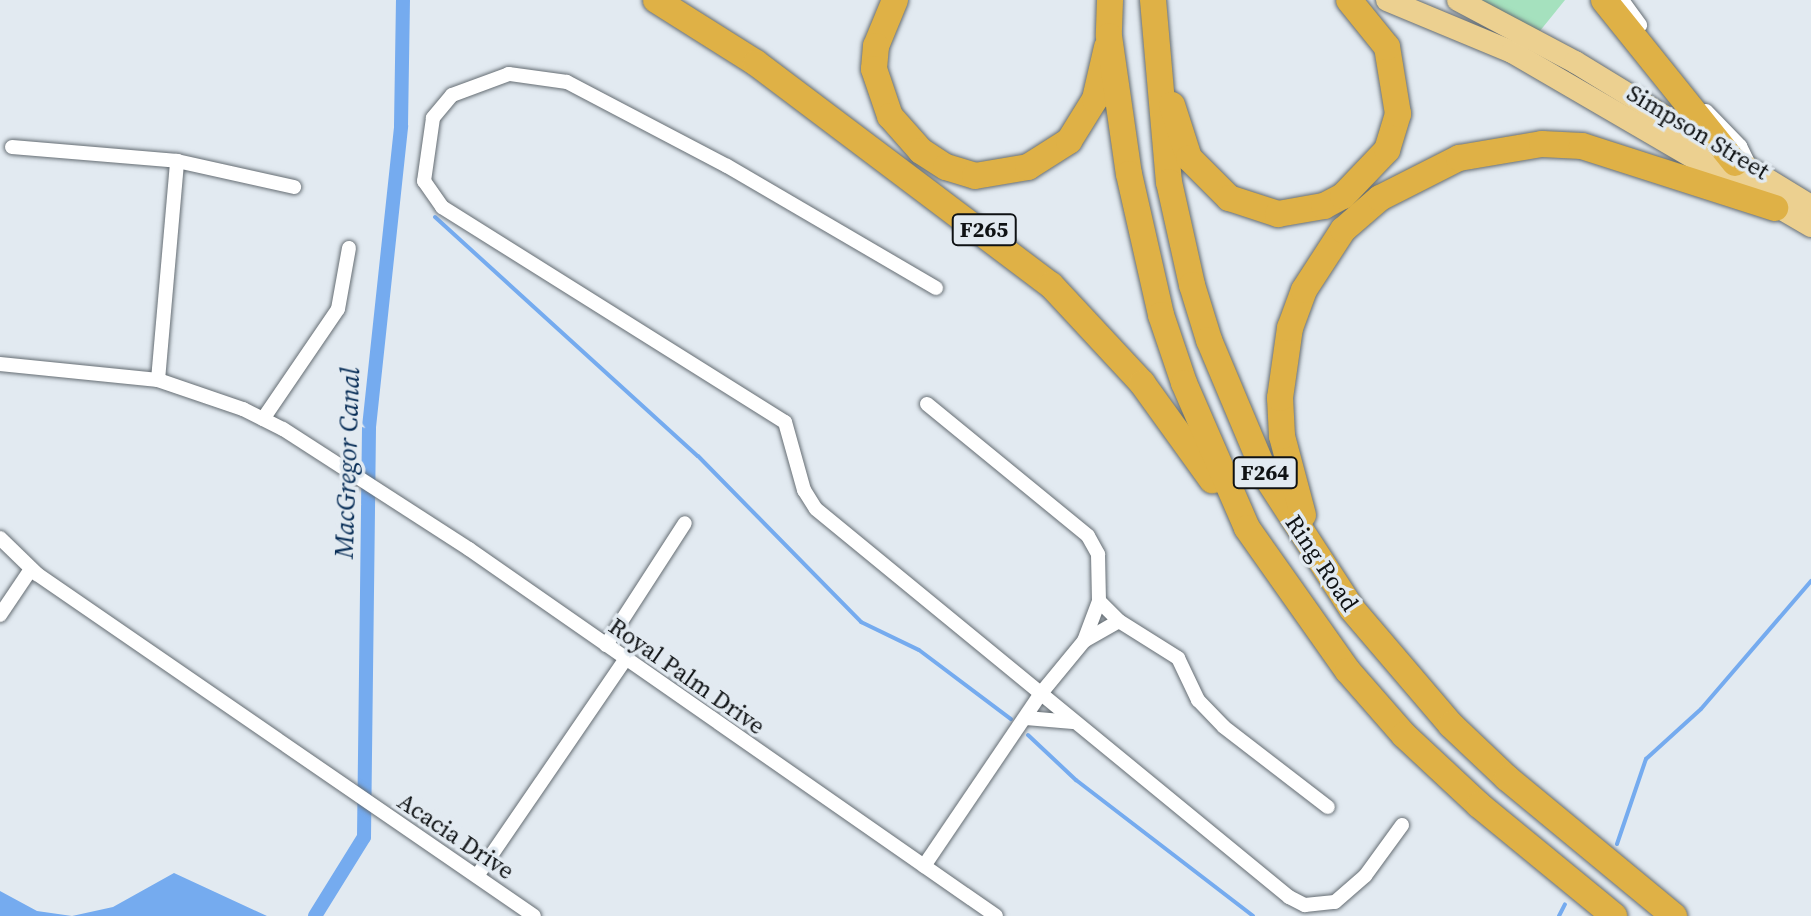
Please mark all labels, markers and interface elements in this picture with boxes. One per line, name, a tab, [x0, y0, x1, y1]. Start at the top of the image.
street label: Simpson Street	[1622, 78, 1774, 186]
road number: F265	[950, 212, 1018, 248]
water label: MacGregor Canal	[329, 367, 367, 559]
road number: F264	[1231, 455, 1299, 491]
street label: Ring Road	[1279, 509, 1365, 617]
street label: Royal Palm Drive	[603, 612, 771, 740]
street label: Acacia Drive	[392, 787, 520, 885]

